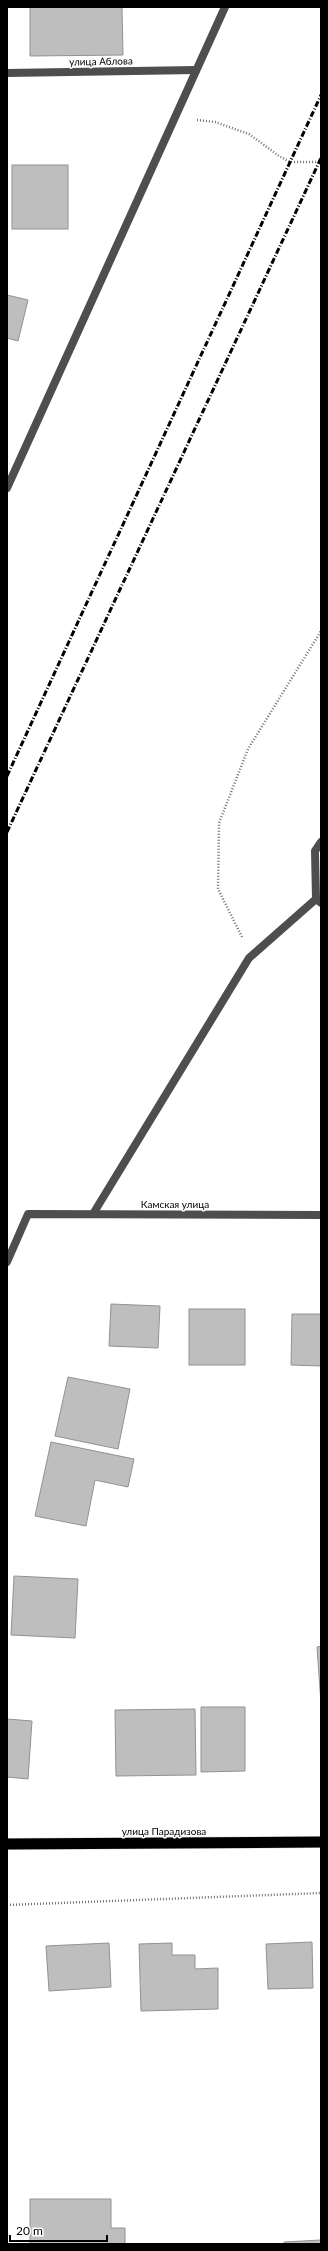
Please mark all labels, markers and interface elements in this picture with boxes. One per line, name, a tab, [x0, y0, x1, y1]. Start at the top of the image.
street label: улица Аблова	[69, 54, 133, 68]
street label: Камская улица	[141, 1198, 209, 1210]
street label: улица Парадизова	[122, 1825, 206, 1837]
scale bar	[10, 2217, 107, 2243]
text: 20 m	[16, 2223, 43, 2238]

